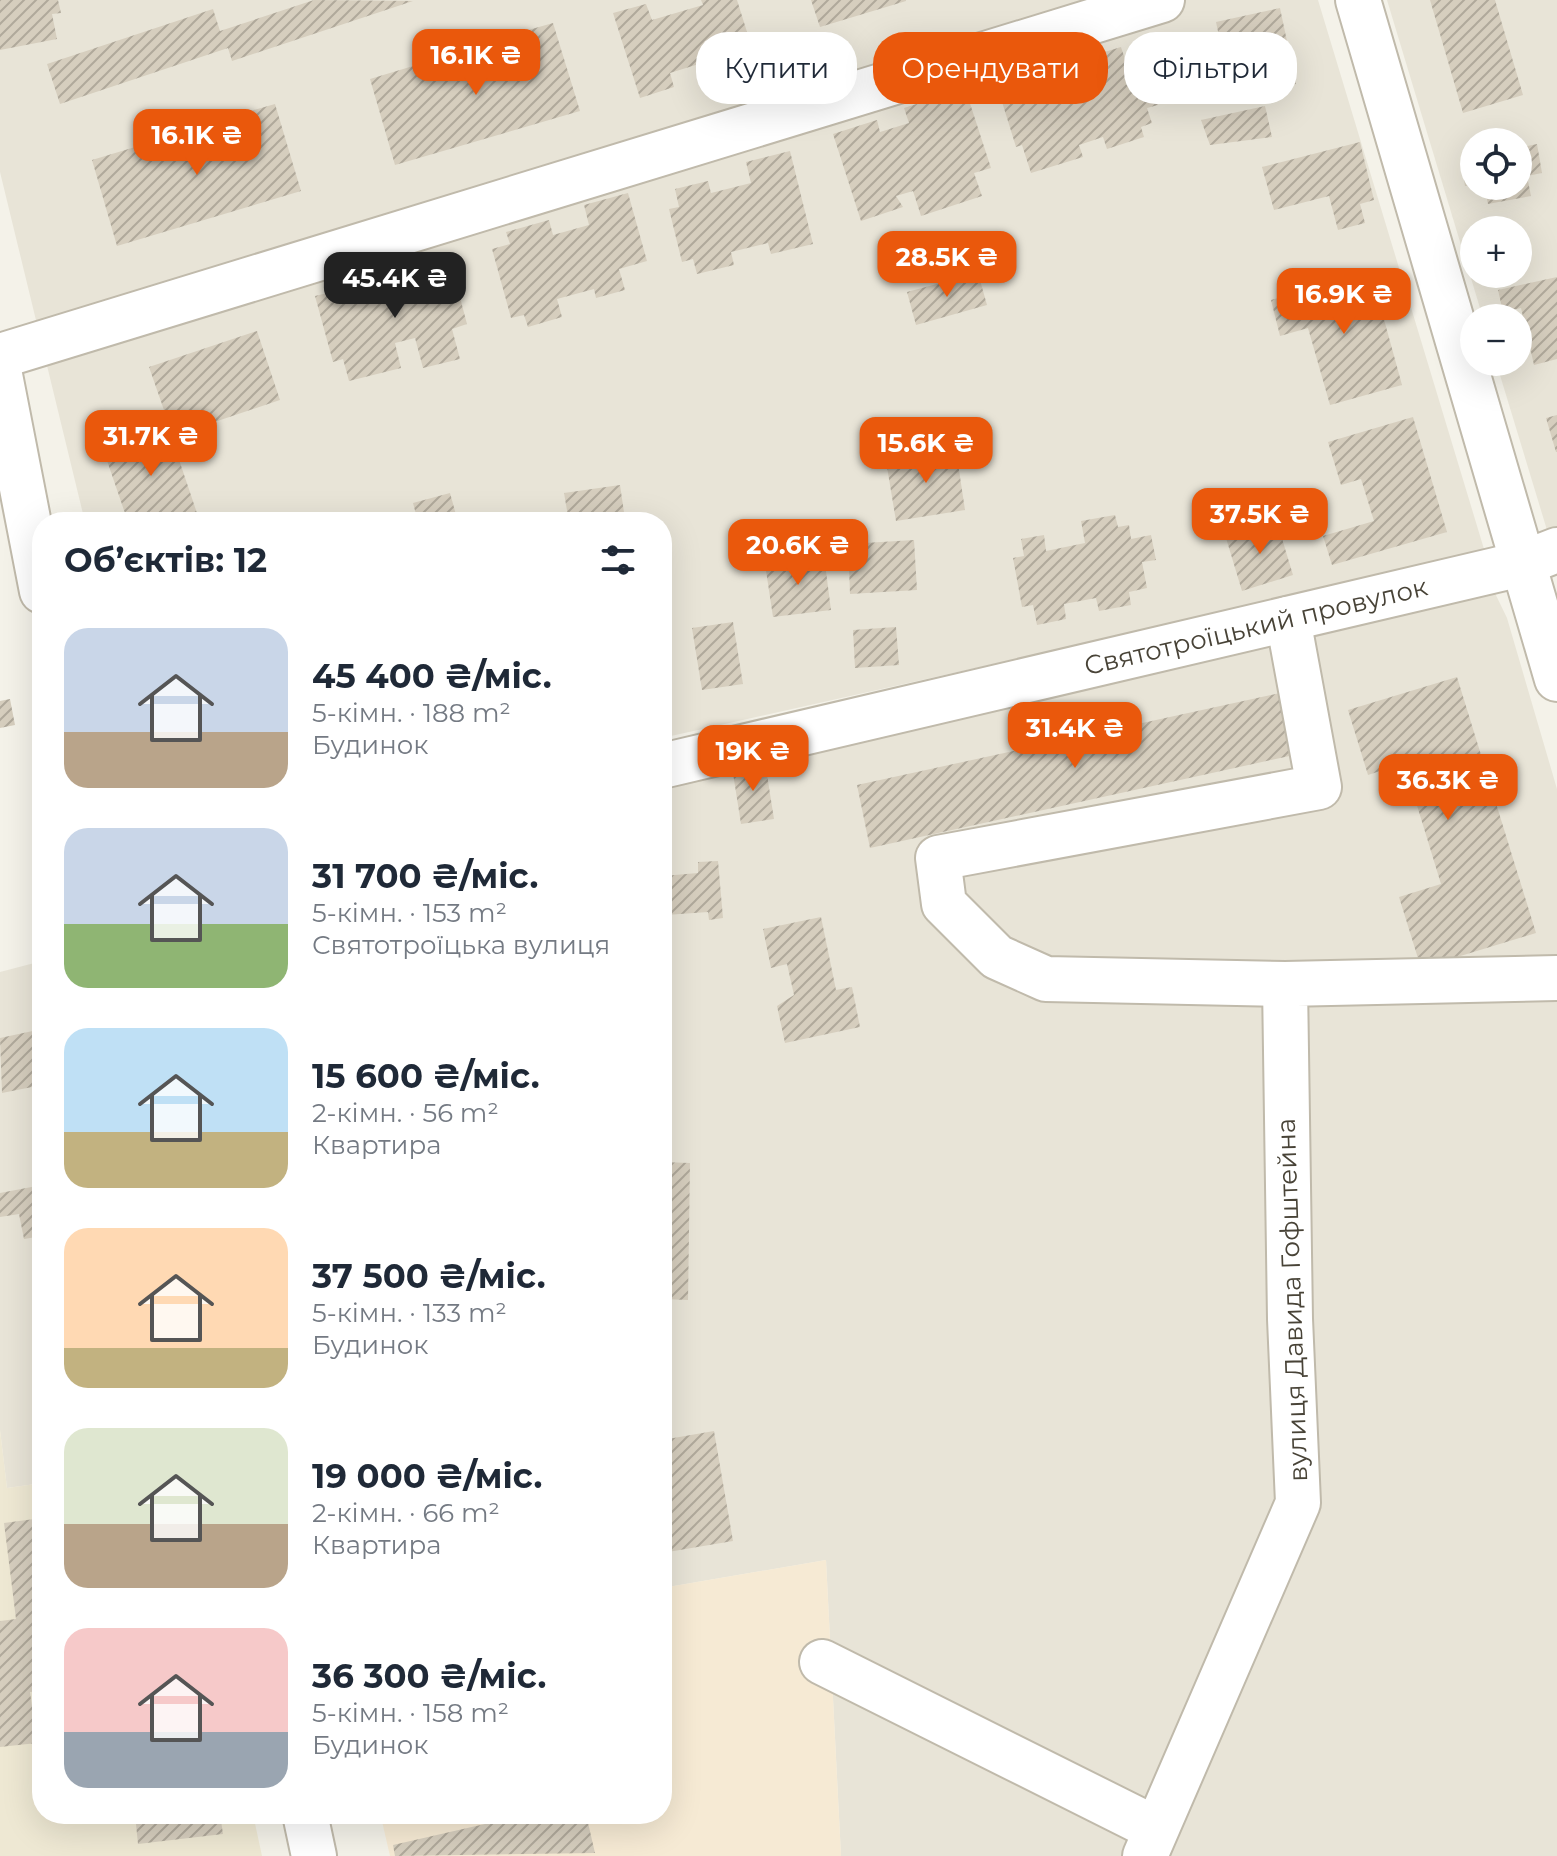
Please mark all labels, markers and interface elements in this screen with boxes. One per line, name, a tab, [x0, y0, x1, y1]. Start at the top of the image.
pin: 16.1K ₴	[402, 29, 550, 97]
chip: Купити	[696, 32, 857, 104]
chip: Орендувати	[873, 32, 1108, 104]
chip: Фільтри	[1124, 32, 1297, 104]
text: 16.1K ₴	[430, 39, 522, 71]
pin: 16.1K ₴	[123, 109, 271, 177]
text: 16.1K ₴	[151, 119, 243, 151]
map controls	[1460, 128, 1532, 376]
button: locate	[1460, 128, 1532, 200]
button: +	[1460, 216, 1532, 288]
pin: 28.5K ₴	[873, 231, 1021, 299]
text: 28.5K ₴	[895, 241, 999, 273]
pin: 45.4K ₴	[321, 252, 469, 320]
text: 45.4K ₴	[342, 262, 448, 294]
pin: 16.9K ₴	[1270, 268, 1418, 336]
text: 16.9K ₴	[1295, 278, 1393, 310]
button: −	[1460, 304, 1532, 376]
pin: 31.7K ₴	[77, 410, 225, 478]
pin: 15.6K ₴	[852, 417, 1000, 485]
text: 31.7K ₴	[103, 420, 199, 452]
text: 15.6K ₴	[878, 427, 974, 459]
pin: 37.5K ₴	[1186, 488, 1334, 556]
text: 37.5K ₴	[1210, 498, 1310, 530]
pin: 20.6K ₴	[724, 519, 872, 587]
text: 20.6K ₴	[746, 529, 850, 561]
icon: filters	[596, 538, 640, 582]
text: Об’єктів: 12	[64, 539, 267, 581]
street label: Святотроїцький провулок	[1081, 571, 1431, 682]
text: 45 400 ₴/міс.	[312, 655, 552, 697]
icon: home	[128, 660, 224, 756]
text: 5-кімн. · 188 m²	[312, 697, 511, 729]
pin: 31.4K ₴	[1001, 702, 1149, 770]
text: 31.4K ₴	[1026, 712, 1124, 744]
pin: 19K ₴	[697, 725, 809, 793]
text: Будинок	[312, 729, 428, 761]
text: 19K ₴	[716, 735, 790, 767]
pin: 36.3K ₴	[1374, 754, 1522, 822]
text: 36.3K ₴	[1397, 764, 1499, 796]
text: 31 700 ₴/міс.	[312, 855, 538, 897]
icon: home	[128, 860, 224, 956]
text: 5-кімн. · 153 m²	[312, 897, 507, 929]
text: Святотроїцька вулиця	[312, 929, 610, 961]
text: 15 600 ₴/міс.	[312, 1055, 540, 1097]
icon: home	[128, 1060, 224, 1156]
text: 2-кімн. · 56 m²	[312, 1097, 499, 1129]
street label: вулиця Давида Гофштейна	[1270, 1118, 1314, 1482]
text: Квартира	[312, 1129, 441, 1161]
text: 37 500 ₴/міс.	[312, 1255, 546, 1297]
icon: home	[128, 1260, 224, 1356]
text: 5-кімн. · 133 m²	[312, 1297, 507, 1329]
text: Будинок	[312, 1329, 428, 1361]
text: 19 000 ₴/міс.	[312, 1455, 543, 1497]
icon: home	[128, 1460, 224, 1556]
text: 2-кімн. · 66 m²	[312, 1497, 500, 1529]
text: Квартира	[312, 1529, 441, 1561]
text: 36 300 ₴/міс.	[312, 1655, 546, 1697]
icon: home	[128, 1660, 224, 1756]
text: 5-кімн. · 158 m²	[312, 1697, 509, 1729]
text: Будинок	[312, 1729, 428, 1761]

